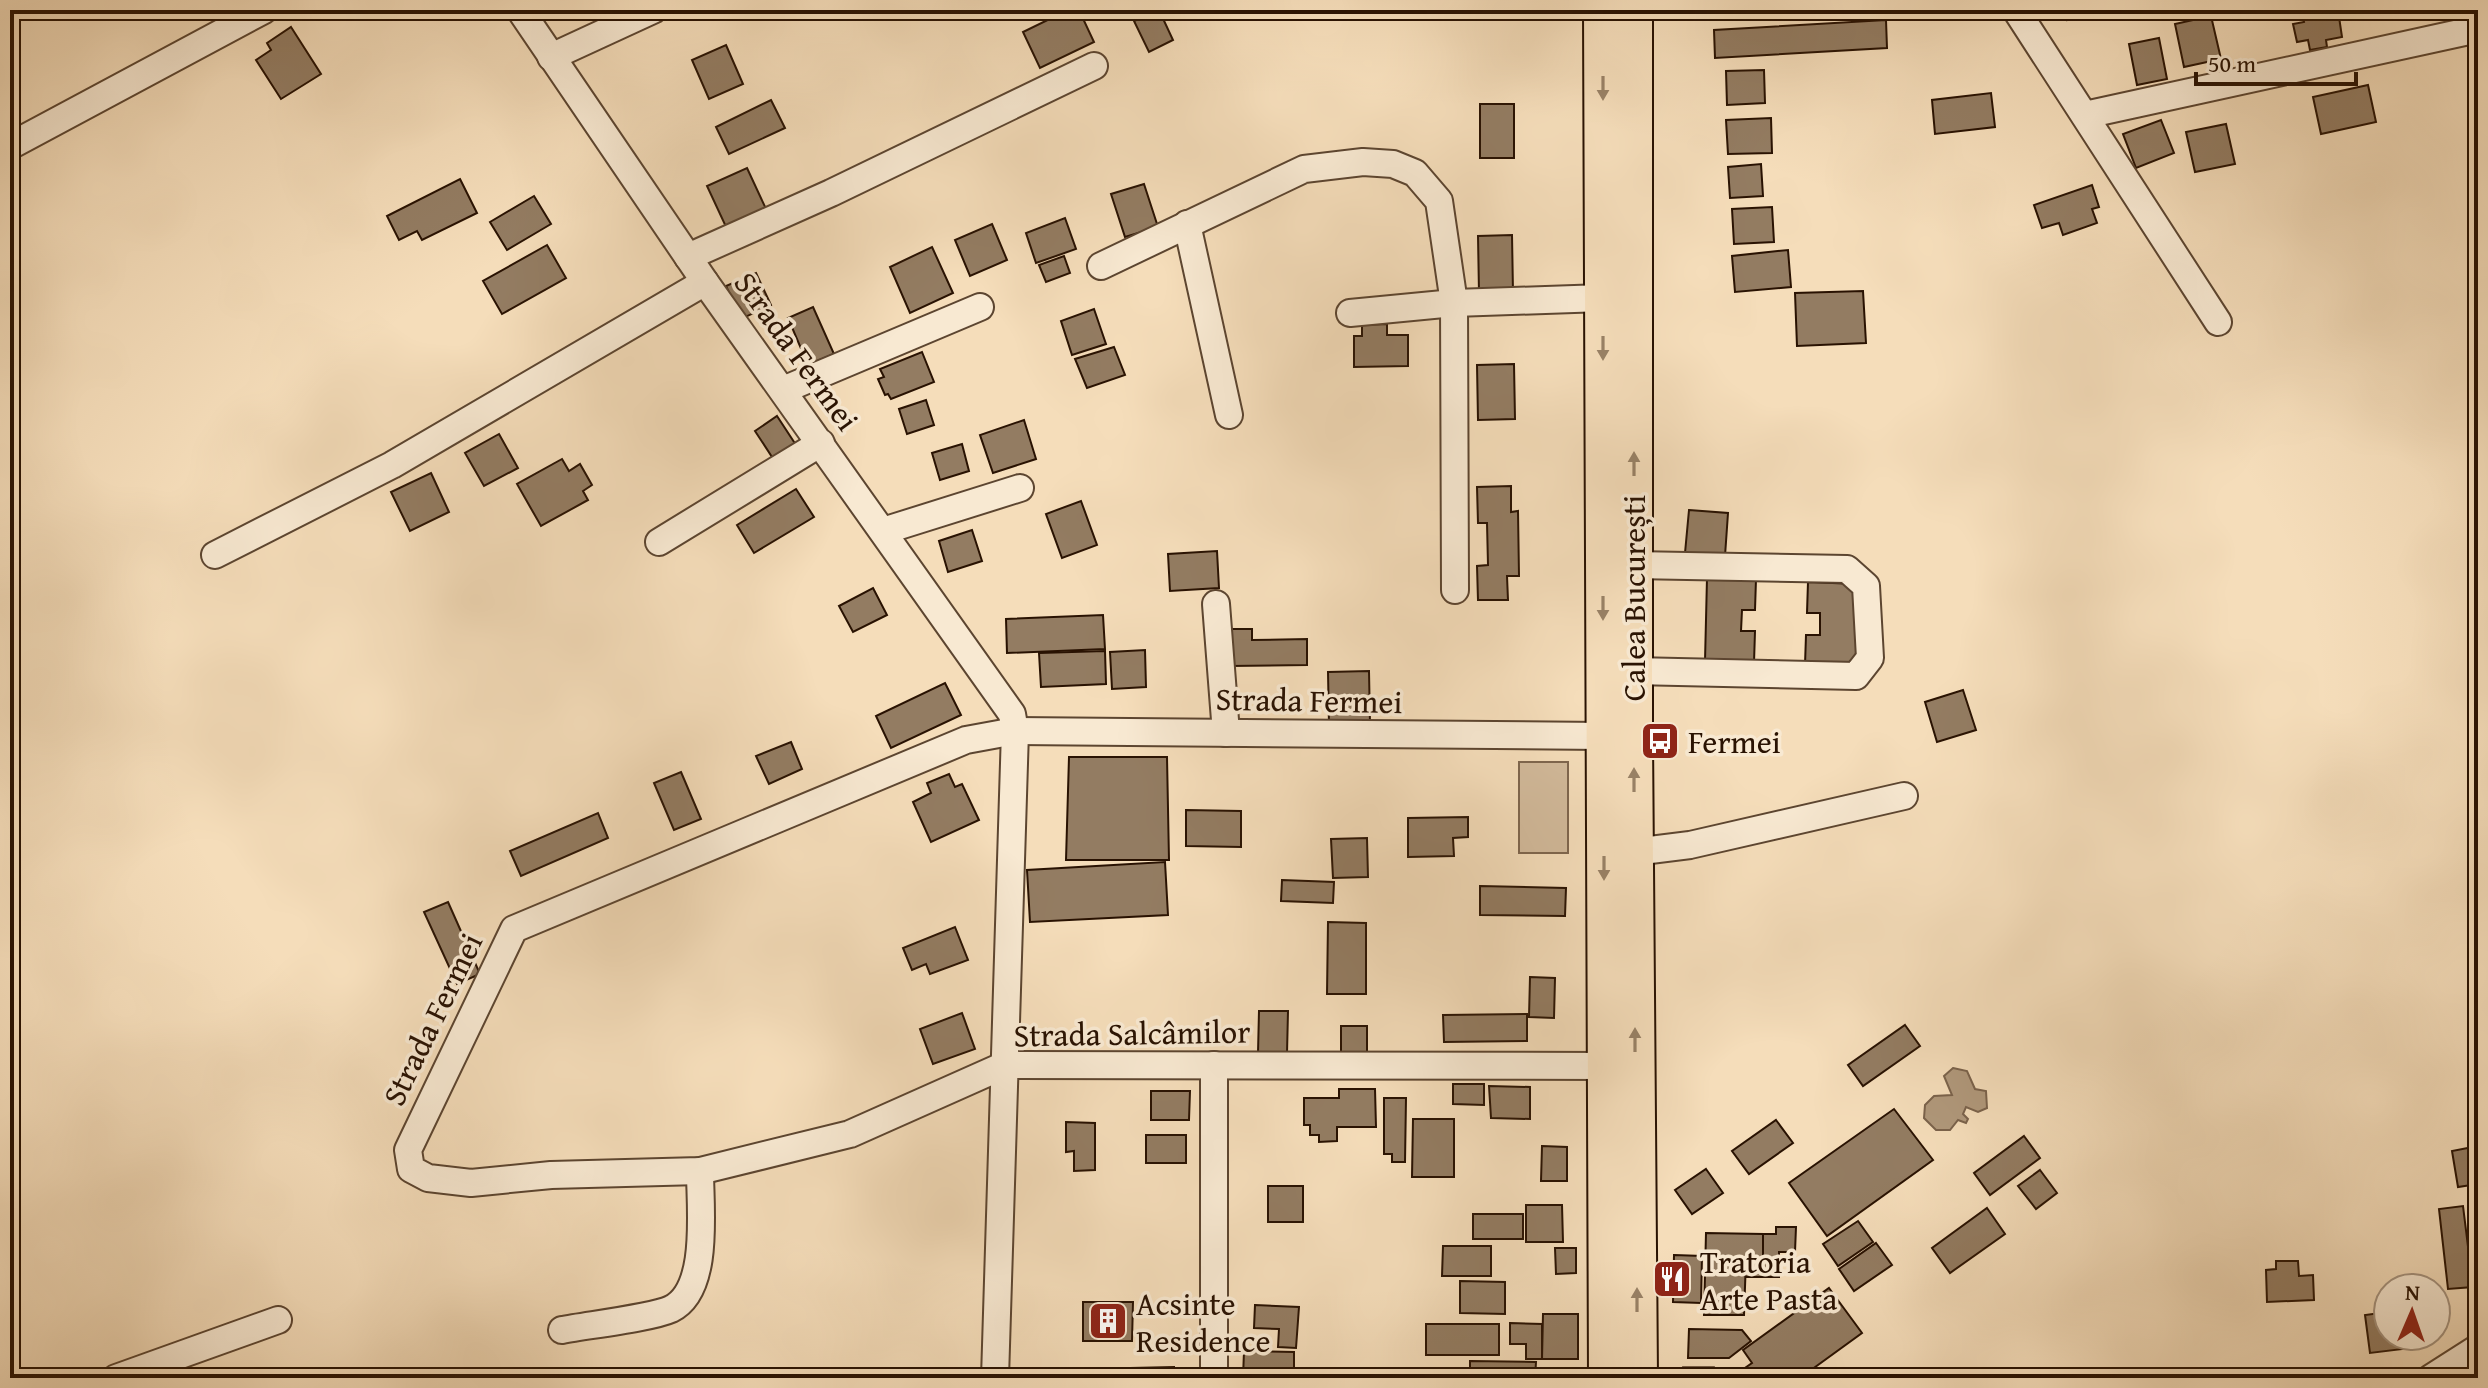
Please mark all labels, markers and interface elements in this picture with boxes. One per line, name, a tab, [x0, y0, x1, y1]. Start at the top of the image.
scale bar	[2196, 36, 2356, 86]
text: 50 m	[2208, 46, 2256, 81]
one-way arrow	[1597, 76, 1609, 101]
street label: Strada Fermei	[723, 262, 871, 440]
one-way arrow	[1597, 336, 1609, 361]
one-way arrow	[1628, 451, 1640, 476]
street label: Calea București	[1610, 495, 1657, 701]
one-way arrow	[1597, 596, 1609, 621]
street label: Strada Fermei	[1215, 675, 1403, 725]
place label: Fermei	[1688, 718, 1781, 765]
bus stop icon: Fermei	[1639, 720, 1681, 762]
one-way arrow	[1627, 767, 1640, 792]
one-way arrow	[1598, 856, 1610, 881]
street label: Strada Fermei	[370, 925, 494, 1113]
street label: Strada Salcâmilor	[1013, 1007, 1251, 1059]
one-way arrow	[1629, 1027, 1641, 1052]
place label: Tratoria Arte Pasta	[1700, 1238, 1837, 1322]
restaurant icon: Tratoria Arte Pasta	[1651, 1258, 1693, 1300]
north arrow	[2372, 1272, 2452, 1352]
text: N	[2405, 1276, 2421, 1308]
place label: Acsinte Residence	[1136, 1280, 1270, 1364]
one-way arrow	[1631, 1287, 1643, 1312]
building icon: Acsinte Residence	[1087, 1300, 1129, 1342]

